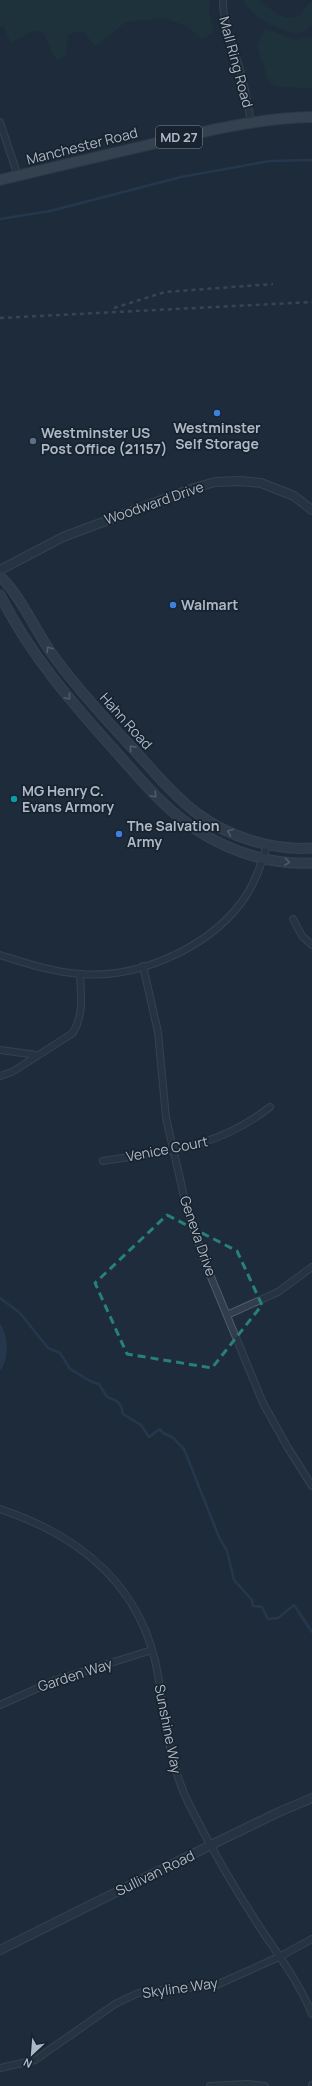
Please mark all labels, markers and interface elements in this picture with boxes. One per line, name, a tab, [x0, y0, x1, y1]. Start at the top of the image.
street label: Mall Ring Road	[215, 14, 258, 110]
street label: Manchester Road	[24, 123, 139, 169]
road number: MD 27	[156, 126, 202, 148]
marker: Westminster Self Storage	[212, 408, 222, 418]
place label: Westminster Self Storage	[173, 418, 261, 453]
place label: Westminster US Post Office (21157)	[41, 423, 167, 458]
marker: Westminster US Post Office (21157)	[28, 436, 38, 446]
street label: Woodward Drive	[102, 477, 206, 528]
place label: Walmart	[181, 595, 238, 614]
marker: Walmart	[168, 600, 178, 610]
one-way arrow	[46, 646, 54, 653]
street label: Hahn Road	[96, 688, 157, 753]
one-way arrow	[64, 693, 71, 700]
one-way arrow	[130, 745, 137, 753]
place label: MG Henry C. Evans Armory	[22, 781, 114, 816]
one-way arrow	[150, 790, 157, 797]
marker: MG Henry C. Evans Armory	[9, 794, 19, 804]
place label: The Salvation Army	[127, 816, 219, 851]
one-way arrow	[227, 828, 234, 836]
marker: The Salvation Army	[114, 829, 124, 839]
one-way arrow	[284, 857, 290, 866]
street label: Venice Court	[124, 1131, 210, 1166]
street label: Geneva Drive	[176, 1193, 221, 1279]
street label: Garden Way	[35, 1653, 115, 1695]
street label: Sunshine Way	[151, 1683, 187, 1776]
street label: Sullivan Road	[112, 1845, 197, 1900]
street label: Skyline Way	[141, 1973, 219, 2002]
north arrow	[12, 2034, 52, 2074]
text: N	[20, 2055, 34, 2072]

